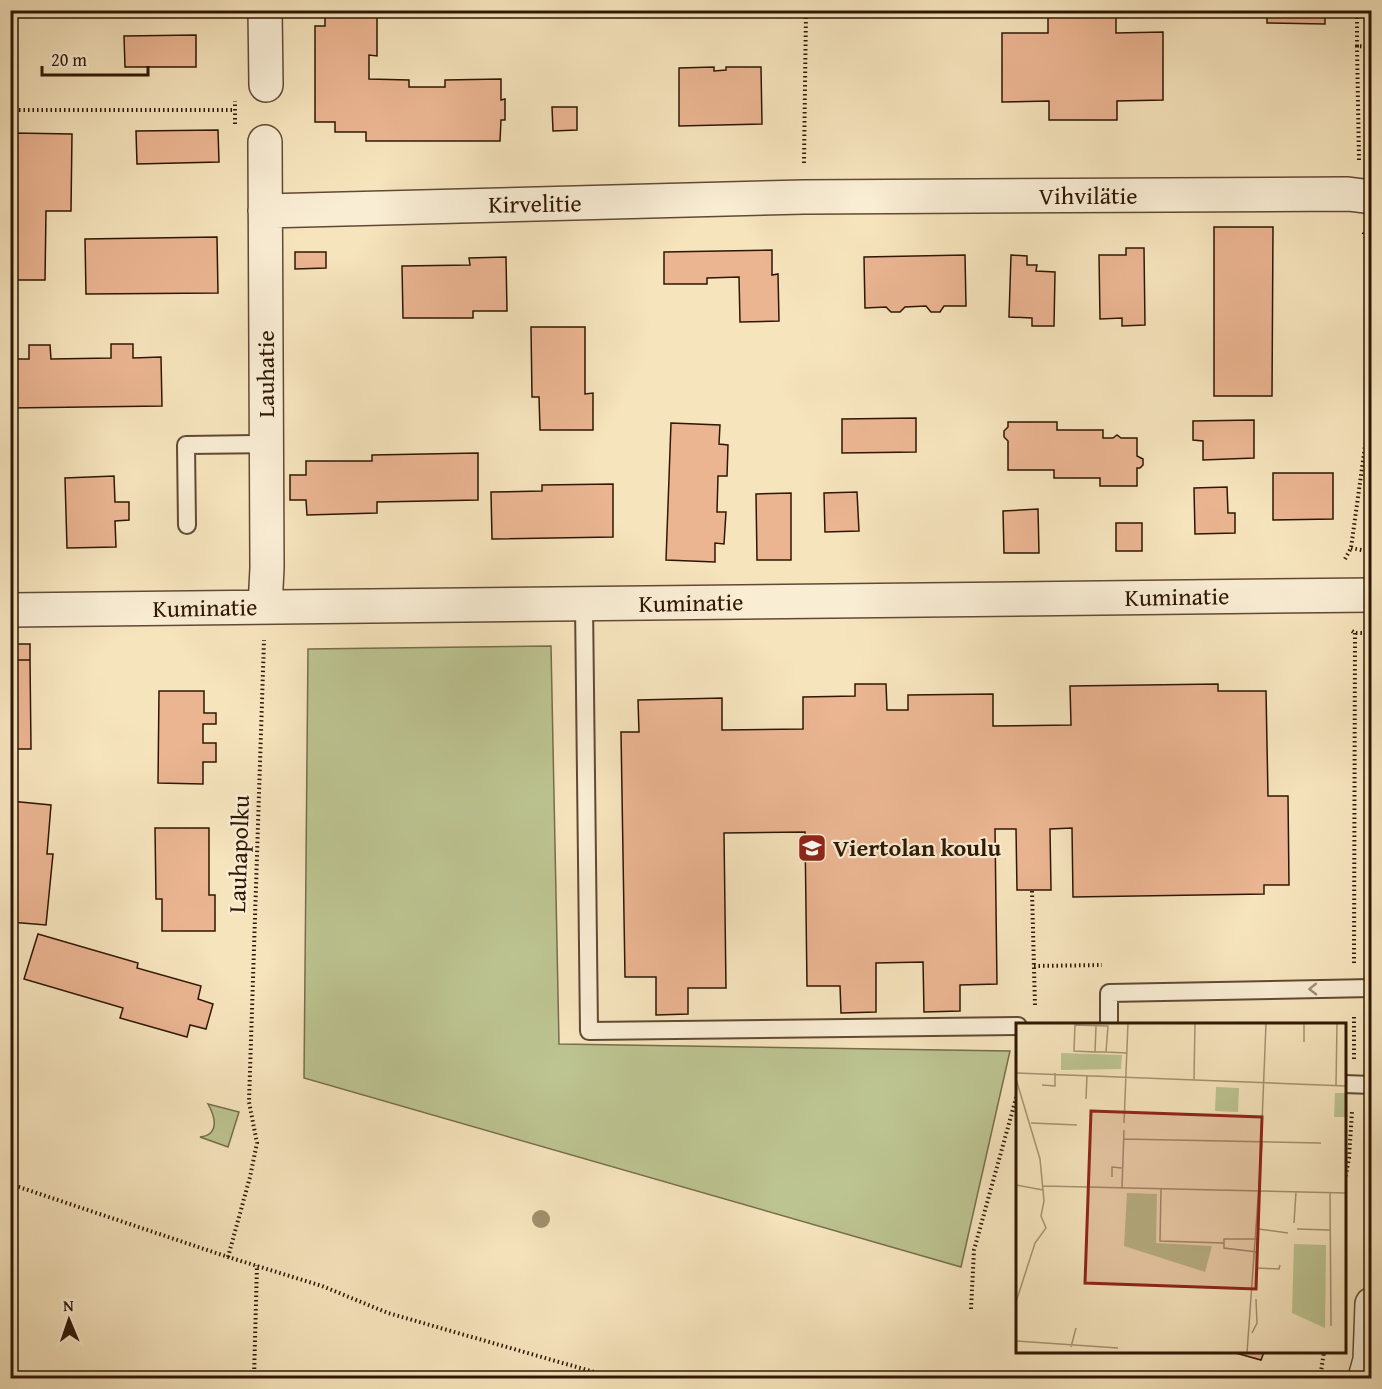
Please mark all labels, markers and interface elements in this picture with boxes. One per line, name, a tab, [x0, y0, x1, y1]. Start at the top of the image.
scale bar	[42, 39, 148, 77]
text: 20 m	[51, 46, 87, 73]
street label: Vihvilätie	[1038, 178, 1138, 213]
street label: Kirvelitie	[488, 185, 582, 222]
street label: Lauhatie	[248, 330, 283, 418]
street label: Kuminatie	[1124, 578, 1230, 615]
street label: Kuminatie	[638, 584, 744, 621]
street label: Kuminatie	[152, 589, 258, 626]
street label: Lauhapolku	[219, 794, 258, 914]
place label: Viertolan koulu	[833, 830, 1002, 865]
school or university icon: Viertolan koulu	[796, 832, 828, 864]
one-way arrow	[1309, 982, 1318, 995]
inset map	[1016, 1023, 1346, 1353]
north arrow	[39, 1290, 99, 1350]
text: N	[63, 1293, 75, 1317]

